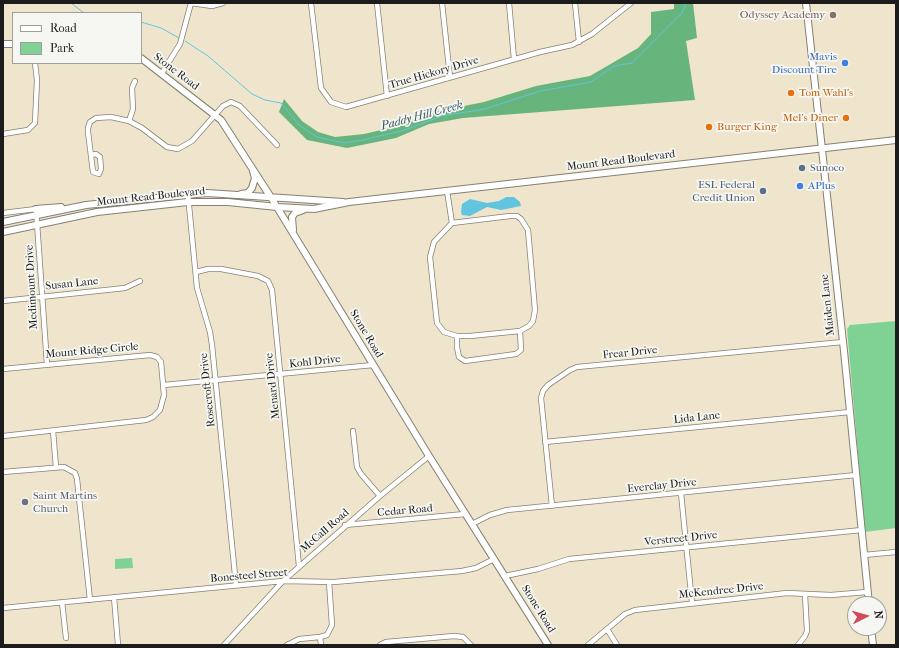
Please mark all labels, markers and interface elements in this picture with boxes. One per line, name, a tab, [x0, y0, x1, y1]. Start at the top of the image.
place label: Odyssey Academy	[740, 8, 825, 22]
marker: Odyssey Academy	[828, 10, 838, 20]
legend	[12, 12, 142, 64]
text: Road	[50, 21, 77, 35]
text: Park	[50, 41, 74, 55]
place label: Mavis Discount Tire	[772, 50, 837, 76]
street label: Stone Road	[151, 51, 201, 93]
street label: True Hickory Drive	[388, 54, 480, 92]
marker: Mavis Discount Tire	[840, 58, 850, 68]
place label: Tom Wahl's	[799, 86, 853, 100]
marker: Tom Wahl's	[786, 88, 796, 98]
water label: Paddy Hill Creek	[379, 98, 465, 134]
place label: Mel's Diner	[783, 111, 838, 125]
marker: Mel's Diner	[841, 113, 851, 123]
place label: Burger King	[717, 120, 777, 134]
marker: Burger King	[704, 122, 714, 132]
street label: Mount Read Boulevard	[566, 148, 676, 174]
place label: Sunoco	[810, 161, 844, 175]
marker: Sunoco	[797, 163, 807, 173]
place label: ESL Federal Credit Union	[692, 178, 755, 204]
place label: APlus	[808, 179, 835, 193]
marker: APlus	[795, 181, 805, 191]
street label: Mount Read Boulevard	[96, 185, 206, 209]
marker: ESL Federal Credit Union	[758, 186, 768, 196]
street label: Medimount Drive	[23, 244, 41, 330]
street label: Maiden Lane	[818, 273, 838, 337]
street label: Susan Lane	[45, 275, 99, 293]
street label: Stone Road	[347, 308, 385, 360]
street label: Mount Ridge Circle	[45, 340, 139, 362]
street label: Frear Drive	[602, 344, 658, 362]
street label: Rosecroft Drive	[198, 352, 218, 428]
street label: Menard Drive	[263, 352, 283, 420]
street label: Kohl Drive	[289, 353, 341, 371]
street label: Lida Lane	[673, 409, 721, 427]
street label: Everclay Drive	[627, 476, 697, 496]
place label: Saint Martins Church	[33, 489, 97, 515]
marker: Saint Martins Church	[20, 497, 30, 507]
street label: Cedar Road	[377, 502, 433, 520]
street label: McCall Road	[298, 506, 352, 556]
street label: Verstreet Drive	[644, 529, 718, 549]
street label: Bonesteel Street	[210, 566, 288, 586]
street label: McKendree Drive	[678, 580, 764, 602]
street label: Stone Road	[518, 583, 558, 635]
north arrow	[847, 596, 887, 636]
text: N	[872, 610, 885, 620]

